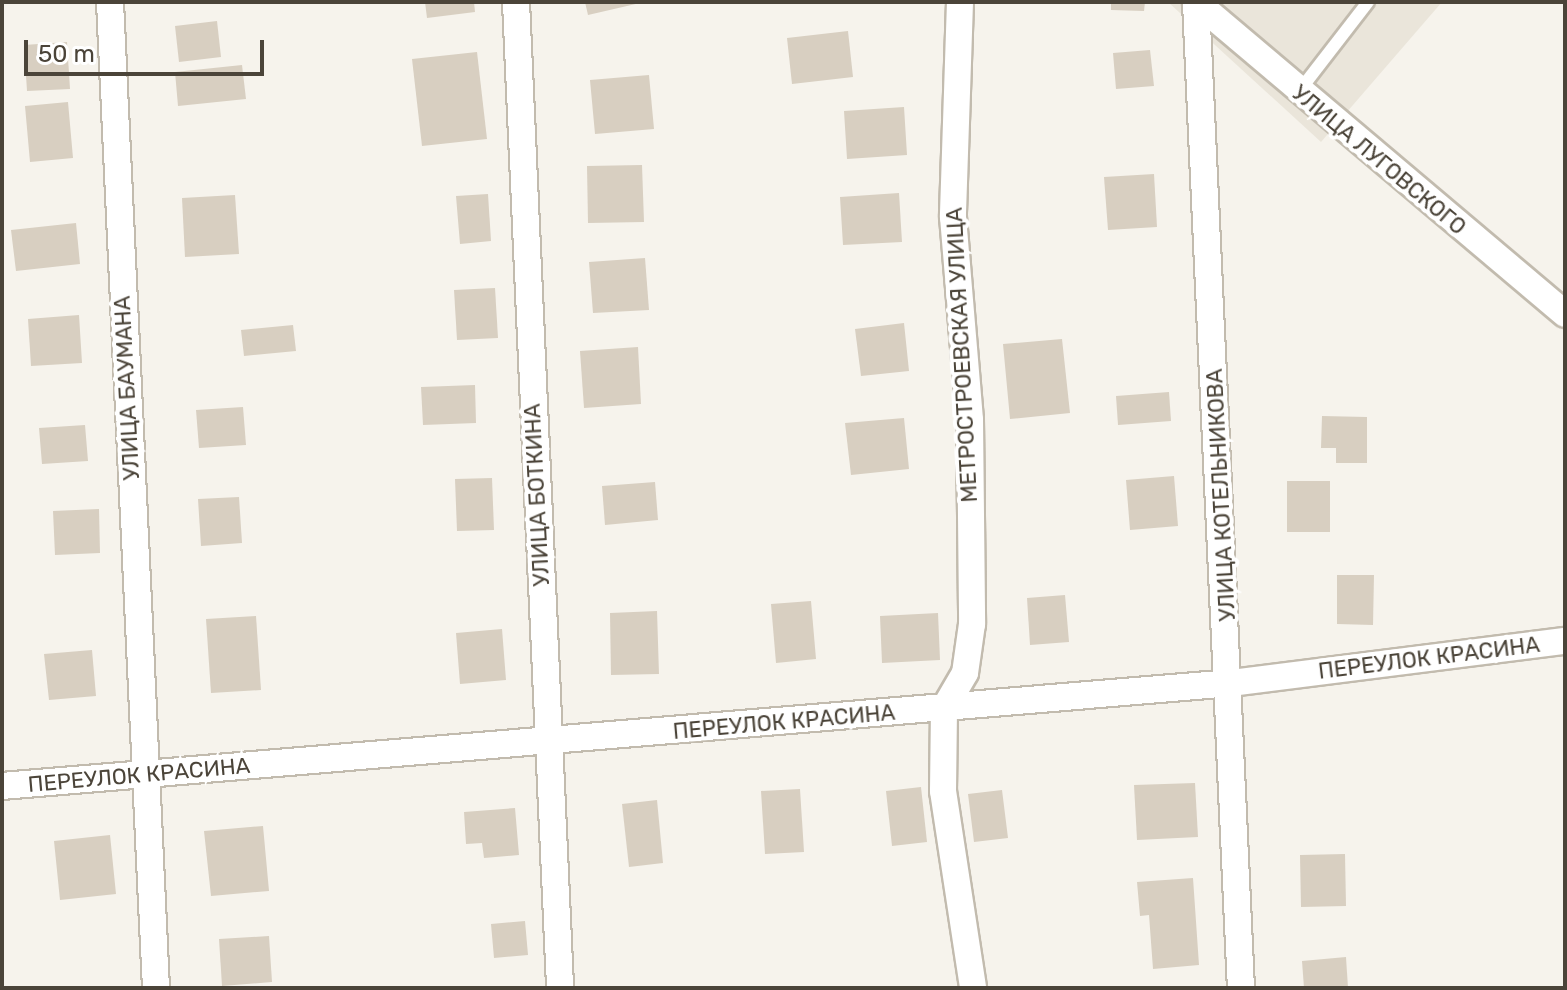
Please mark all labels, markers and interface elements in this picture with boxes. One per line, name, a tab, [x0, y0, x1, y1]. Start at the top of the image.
scale bar	[28, 24, 268, 74]
text: 50 m	[38, 40, 95, 68]
street label: УЛИЦА ЛУГОВСКОГО	[1287, 80, 1471, 240]
street label: МЕТРОСТРОЕВСКАЯ УЛИЦА	[941, 207, 983, 503]
street label: УЛИЦА БАУМАНА	[109, 295, 145, 481]
street label: УЛИЦА КОТЕЛЬНИКОВА	[1201, 368, 1241, 622]
street label: УЛИЦА БОТКИНА	[519, 403, 555, 587]
street label: ПЕРЕУЛОК КРАСИНА	[1317, 631, 1541, 685]
street label: ПЕРЕУЛОК КРАСИНА	[672, 699, 896, 745]
street label: ПЕРЕУЛОК КРАСИНА	[27, 752, 251, 798]

